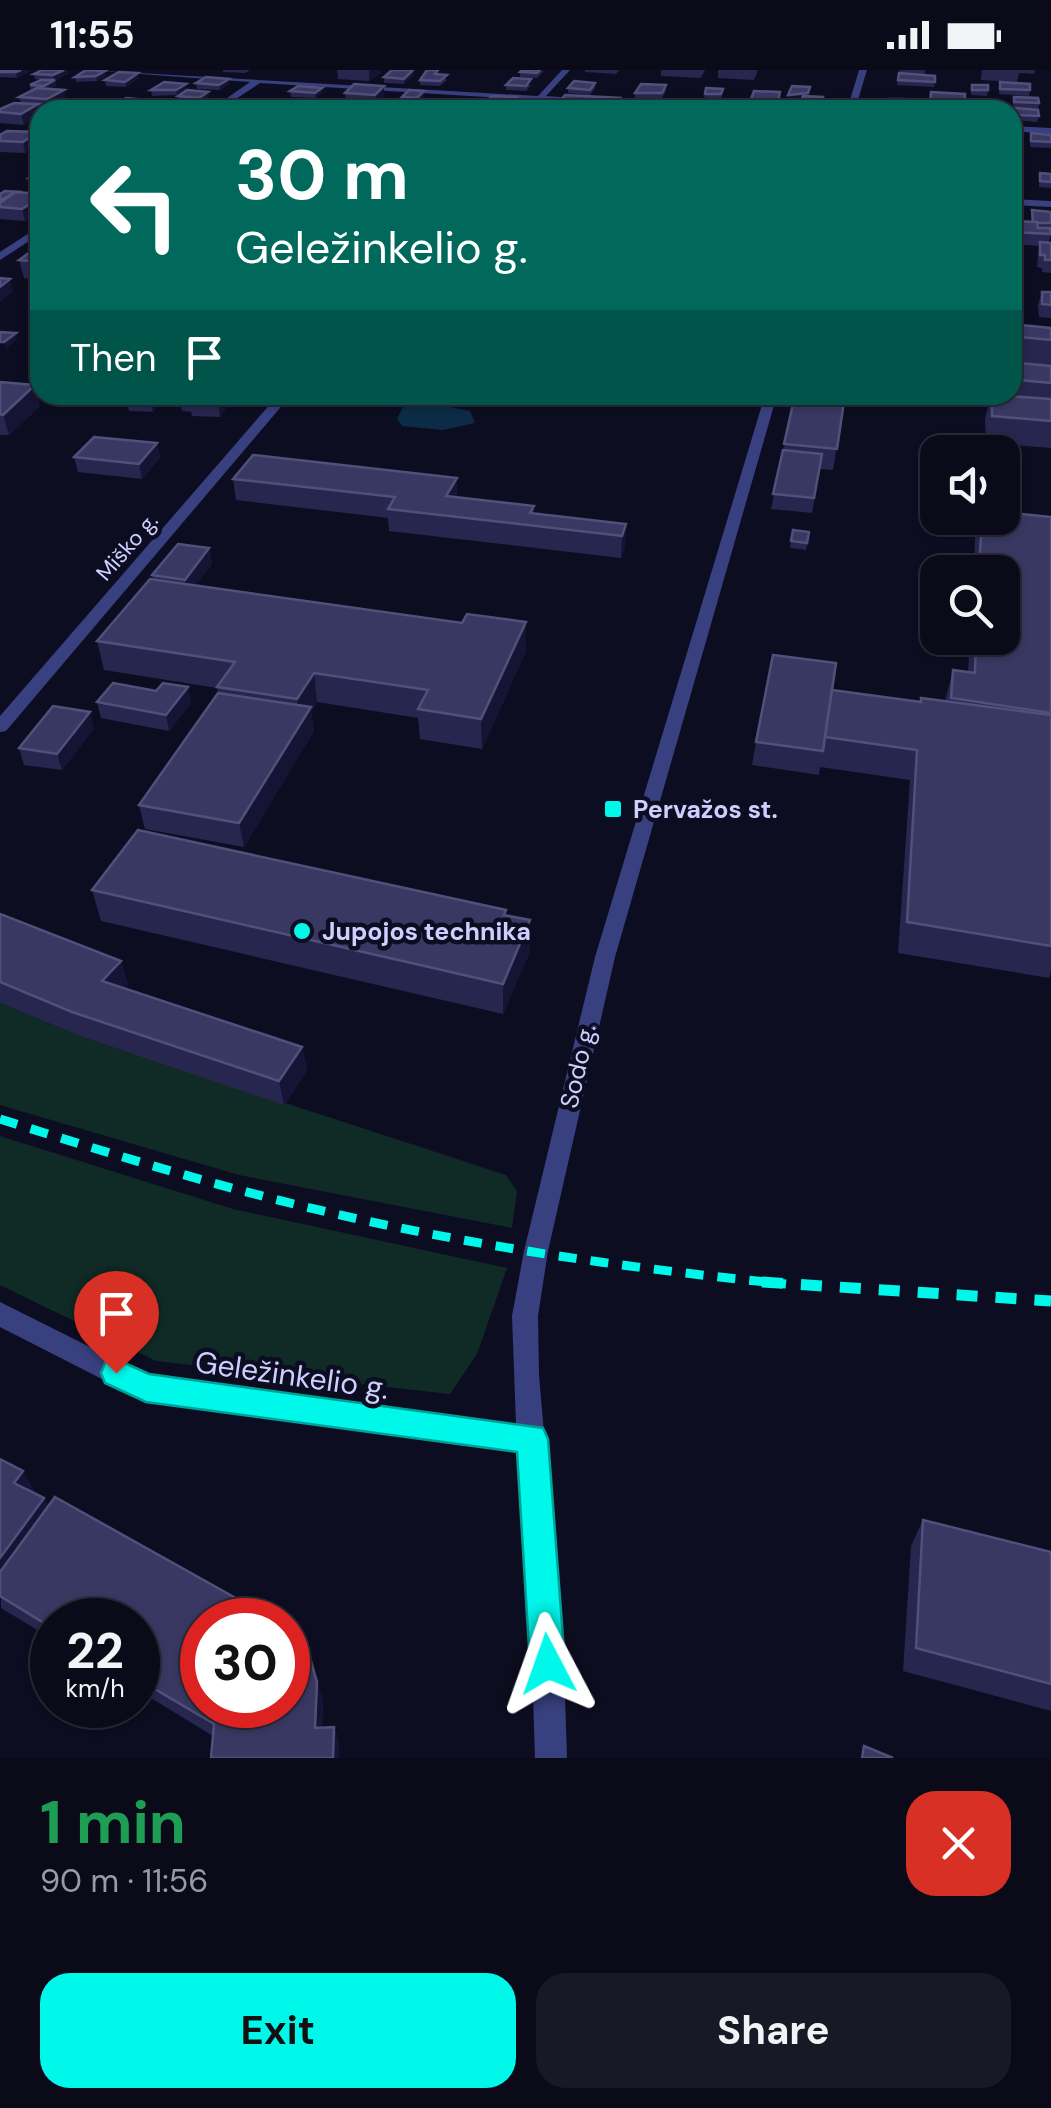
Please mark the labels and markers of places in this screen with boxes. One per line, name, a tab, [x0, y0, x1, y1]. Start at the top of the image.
place label: Pervažos st.	[633, 793, 778, 826]
marker: Pervažos st.	[602, 798, 624, 820]
place label: Jupojos technika	[322, 915, 531, 948]
marker: Jupojos technika	[291, 920, 313, 942]
pin	[74, 1271, 159, 1374]

